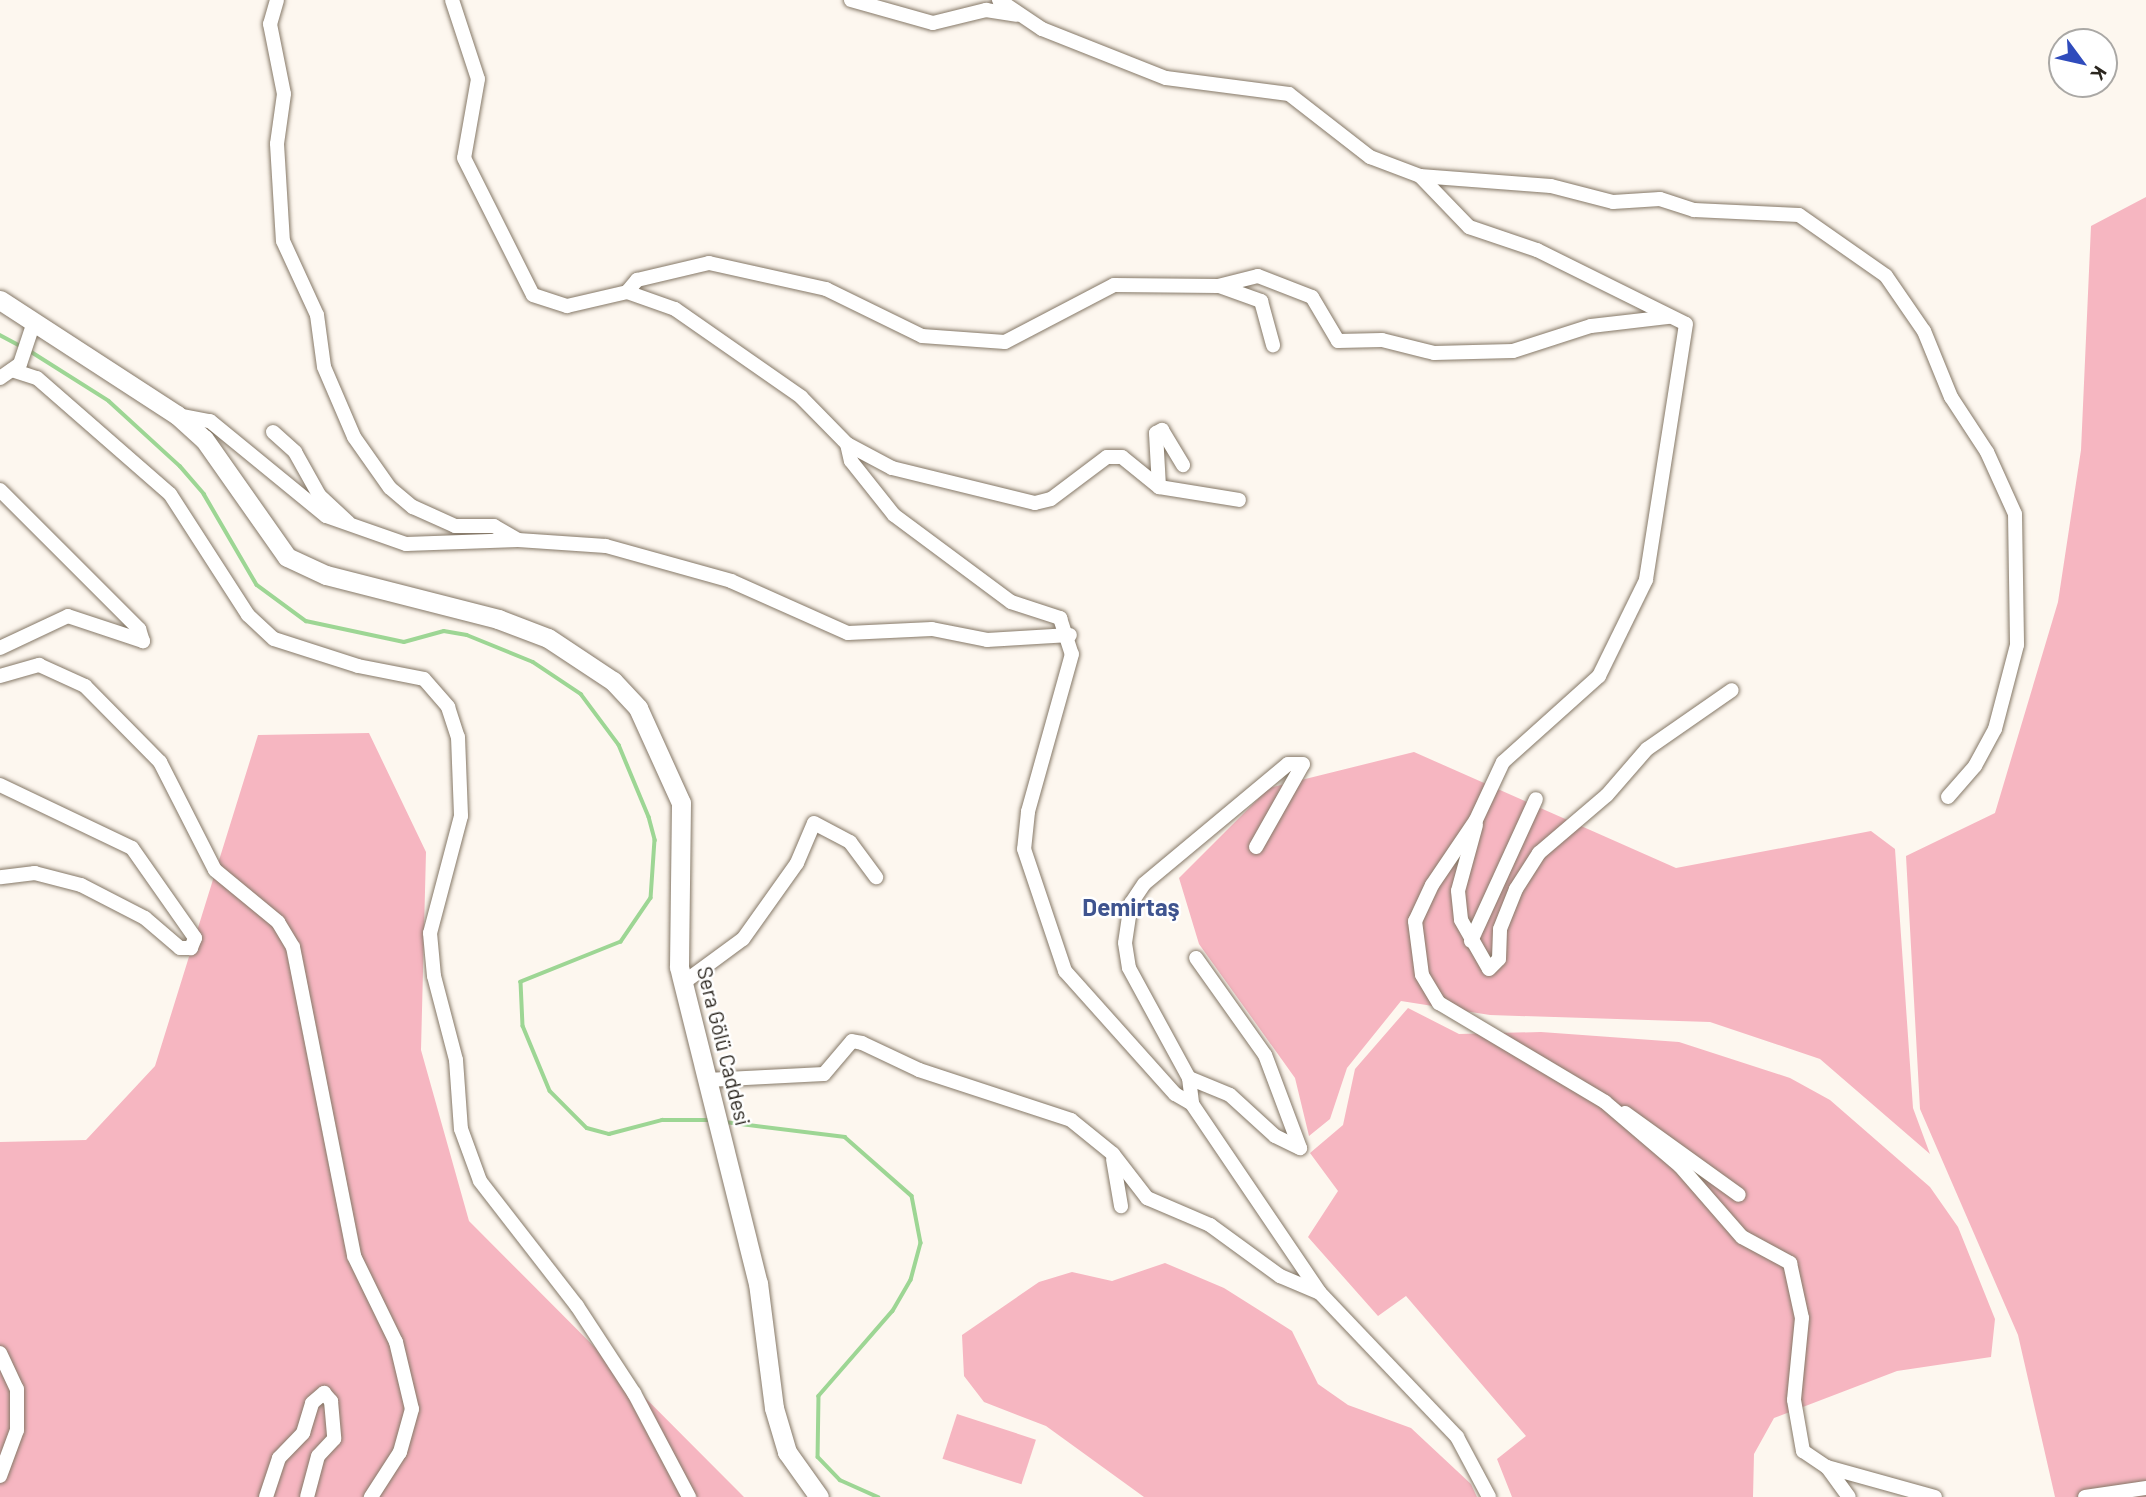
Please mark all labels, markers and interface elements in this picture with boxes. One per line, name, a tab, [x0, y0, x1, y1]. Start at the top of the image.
north arrow	[2048, 28, 2118, 98]
text: K	[2086, 62, 2112, 85]
district label: Demirtaş	[1082, 893, 1180, 921]
street label: Sera Gölü Caddesi	[692, 964, 756, 1128]

